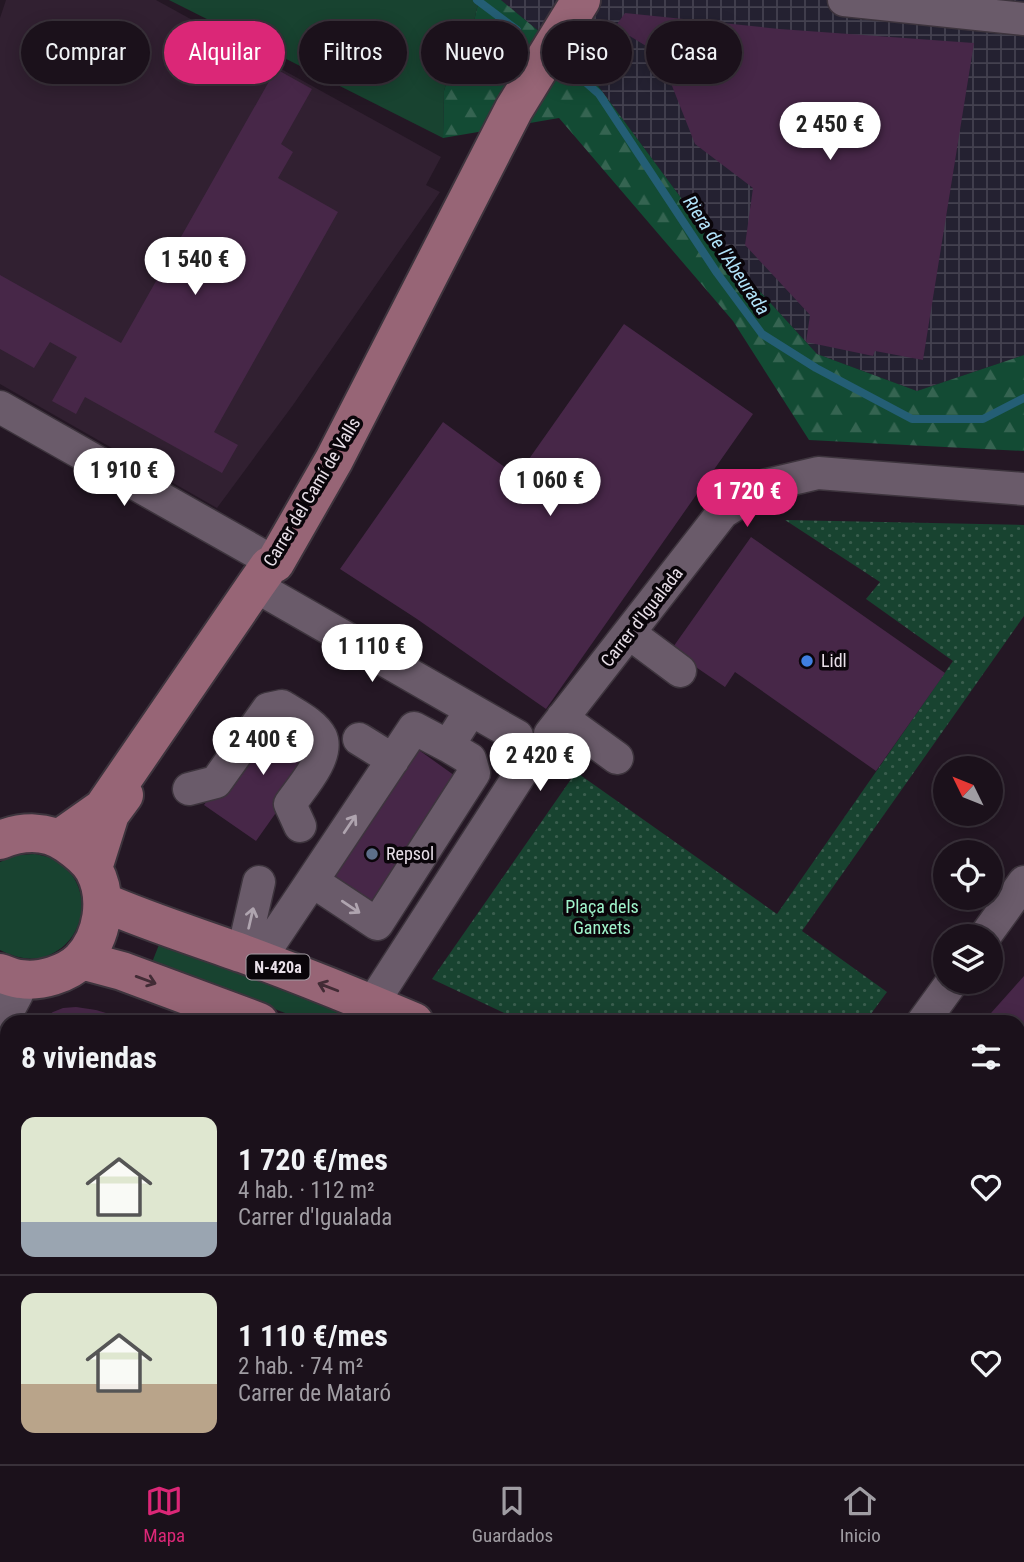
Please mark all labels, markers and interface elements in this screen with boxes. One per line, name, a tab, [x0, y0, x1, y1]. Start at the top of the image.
chip: Comprar	[21, 21, 150, 84]
chip: Alquilar	[164, 21, 285, 84]
chip: Filtros	[299, 21, 407, 84]
chip: Nuevo	[421, 21, 528, 84]
chip: Piso	[542, 21, 632, 84]
chip: Casa	[646, 21, 742, 84]
pin: 2 450 €	[765, 102, 895, 162]
text: 2 450 €	[796, 111, 864, 138]
water label: Riera de l'Abeurada	[678, 191, 775, 319]
pin: 1 540 €	[130, 238, 260, 297]
text: 1 540 €	[161, 246, 229, 273]
street label: Carrer del Camí de Valls	[259, 413, 364, 570]
pin: 1 910 €	[59, 448, 189, 508]
text: 1 910 €	[90, 457, 158, 484]
pin: 1 060 €	[485, 458, 615, 518]
text: 1 060 €	[516, 467, 584, 494]
pin: 1 720 €	[682, 470, 812, 529]
text: 1 720 €	[713, 478, 781, 505]
street label: Carrer d'Igualada	[596, 563, 687, 671]
pin: 1 110 €	[307, 624, 437, 684]
text: 1 110 €	[338, 633, 406, 660]
place label: Lidl	[821, 650, 847, 671]
marker: Lidl	[799, 653, 815, 669]
pin: 2 400 €	[198, 718, 328, 777]
text: 2 400 €	[229, 726, 297, 753]
pin: 2 420 €	[475, 734, 605, 793]
text: 2 420 €	[506, 742, 574, 769]
north arrow	[933, 756, 1003, 826]
map controls	[933, 756, 1003, 994]
one-way arrow	[343, 815, 357, 834]
button: locate	[933, 840, 1003, 910]
place label: Repsol	[386, 843, 434, 864]
marker: Repsol	[364, 846, 380, 862]
park label: Plaça dels Ganxets	[565, 896, 639, 938]
one-way arrow	[340, 900, 360, 914]
one-way arrow	[245, 907, 258, 930]
button: layers	[933, 924, 1003, 994]
road number: N-420a	[246, 954, 310, 979]
one-way arrow	[134, 975, 156, 988]
one-way arrow	[318, 979, 339, 992]
icon: filters	[967, 1038, 1005, 1076]
text: 8 viviendas	[21, 1040, 157, 1075]
text: 1 720 €/mes	[238, 1142, 388, 1177]
icon: home	[77, 1145, 161, 1229]
icon: heart	[967, 1168, 1005, 1206]
text: 4 hab. · 112 m²	[238, 1177, 375, 1204]
text: Carrer d'Igualada	[238, 1204, 392, 1231]
text: 1 110 €/mes	[238, 1318, 388, 1353]
icon: home	[77, 1321, 161, 1405]
icon: heart	[967, 1344, 1005, 1382]
text: 2 hab. · 74 m²	[238, 1353, 363, 1380]
text: Carrer de Mataró	[238, 1380, 391, 1407]
tab: Mapa	[143, 1482, 185, 1547]
tab: Guardados	[472, 1482, 553, 1547]
tab: Inicio	[840, 1482, 881, 1547]

